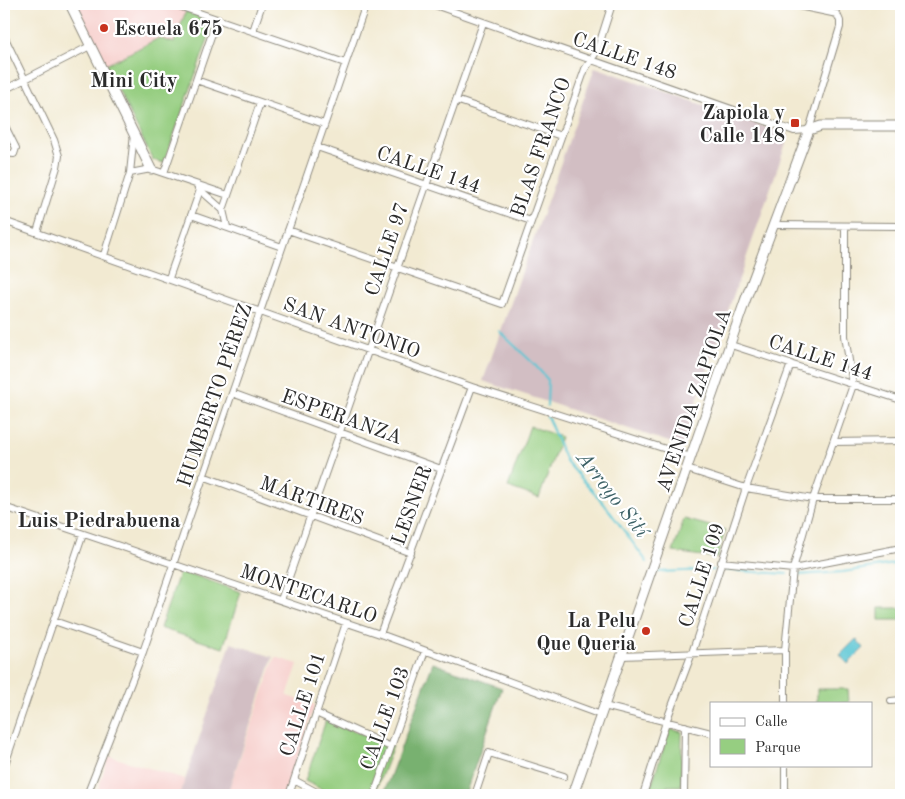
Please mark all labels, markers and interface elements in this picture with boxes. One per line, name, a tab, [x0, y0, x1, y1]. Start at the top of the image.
place label: Escuela 675	[114, 19, 223, 40]
marker: Escuela 675	[98, 22, 110, 34]
street label: CALLE 148	[570, 30, 679, 84]
district label: Mini City	[90, 71, 178, 92]
street label: BLAS FRANCO	[509, 75, 575, 220]
place label: Zapiola y Calle 148	[699, 104, 785, 147]
marker: Zapiola y Calle 148	[789, 117, 801, 129]
street label: CALLE 144	[374, 144, 483, 198]
street label: CALLE 97	[363, 201, 413, 299]
street label: SAN ANTONIO	[280, 295, 423, 363]
street label: HUMBERTO PÉREZ	[172, 300, 257, 490]
street label: AVENIDA ZAPIOLA	[654, 307, 736, 495]
street label: CALLE 144	[766, 333, 875, 385]
street label: ESPERANZA	[278, 387, 404, 449]
water label: Arroyo Sití	[571, 447, 653, 544]
street label: LESNER	[389, 463, 436, 548]
street label: MÁRTIRES	[257, 471, 367, 530]
district label: Luis Piedrabuena	[17, 511, 181, 532]
street label: CALLE 109	[677, 521, 729, 630]
street label: MONTECARLO	[237, 562, 379, 628]
place label: La Pelu Que Queria	[536, 612, 636, 655]
marker: La Pelu Que Queria	[640, 625, 652, 637]
street label: CALLE 101	[278, 650, 330, 759]
street label: CALLE 103	[358, 664, 414, 773]
legend	[710, 702, 872, 766]
text: Calle	[755, 715, 788, 730]
text: Parque	[755, 741, 801, 756]

